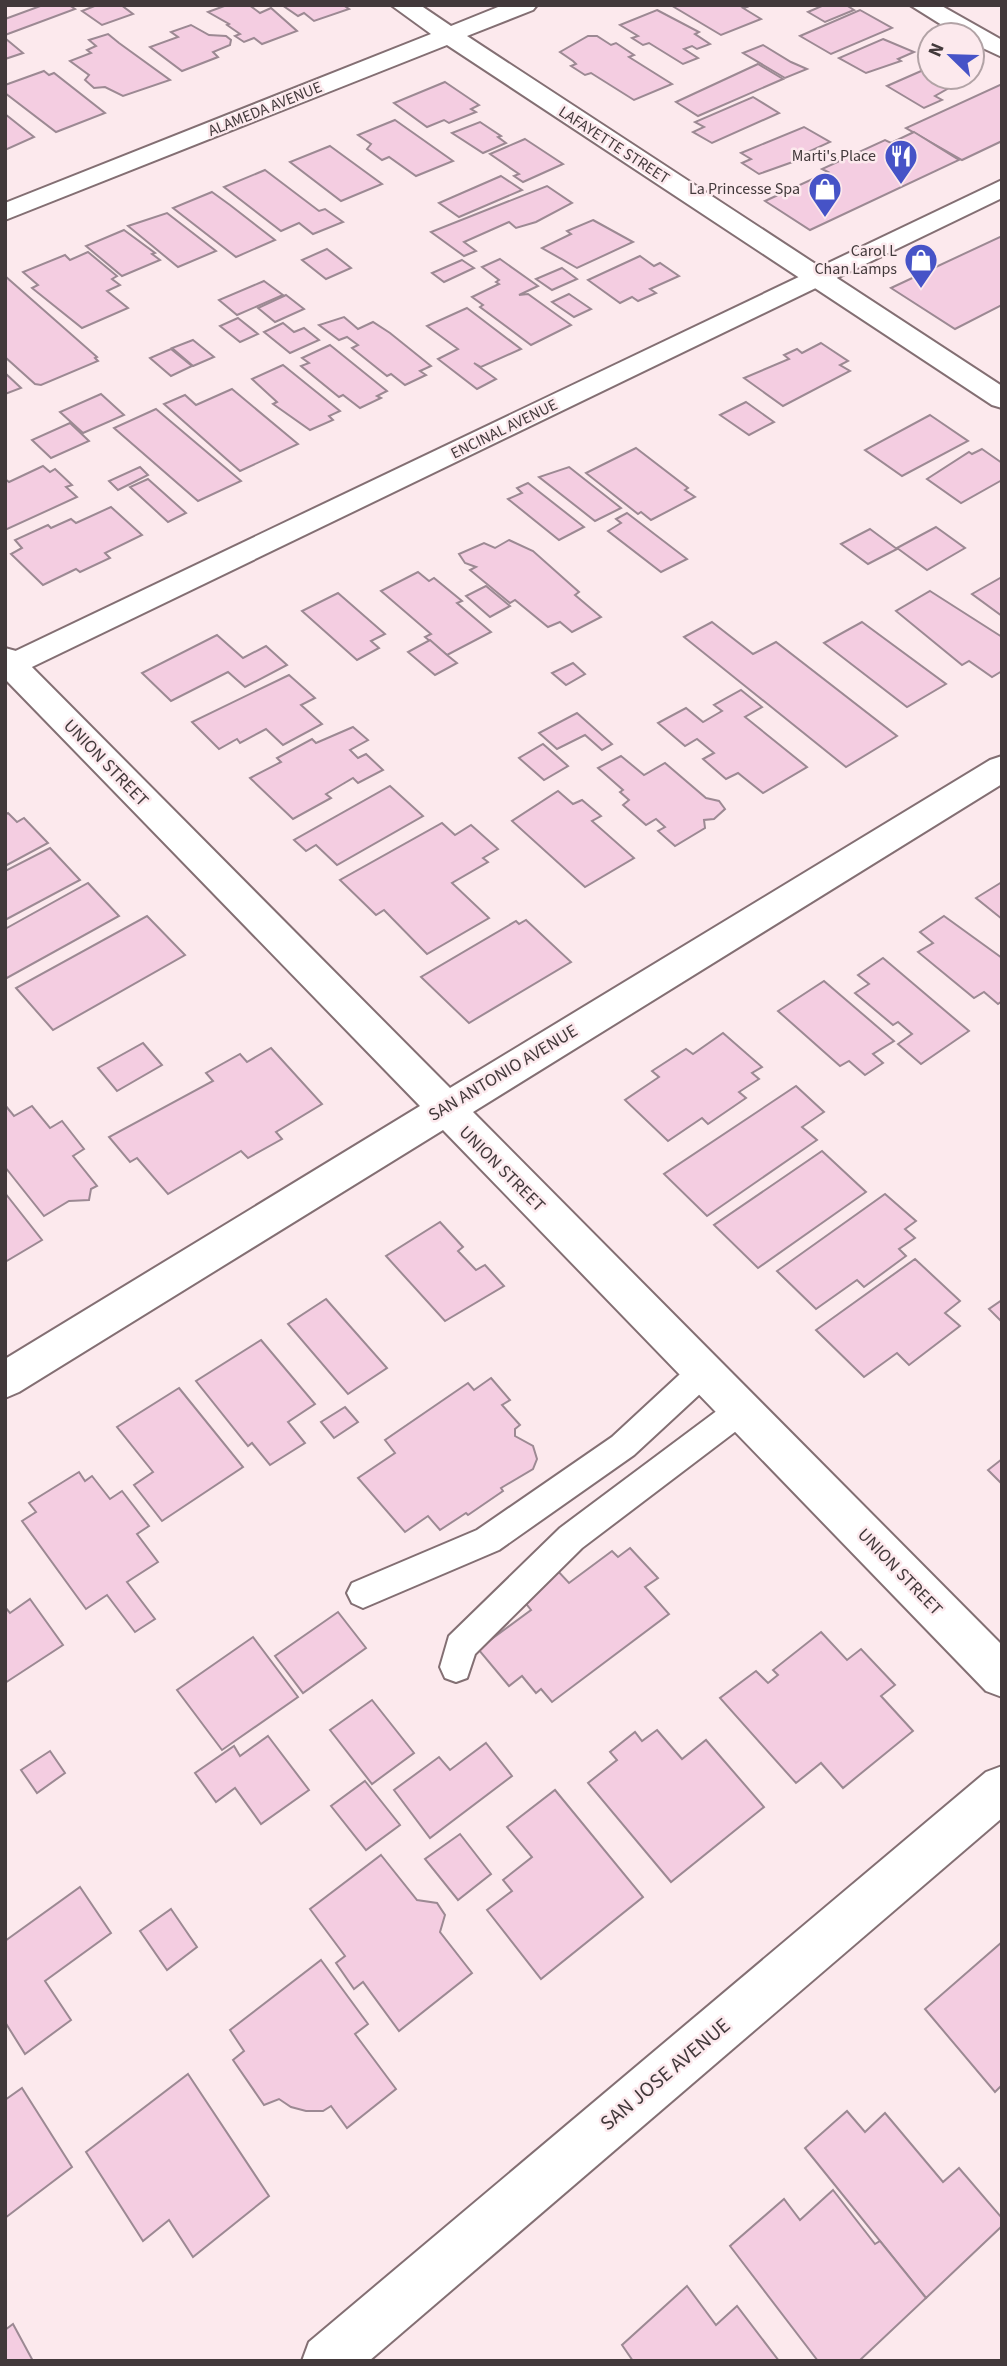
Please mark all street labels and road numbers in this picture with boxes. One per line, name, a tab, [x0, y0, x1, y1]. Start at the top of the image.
street label: ALAMEDA AVENUE	[205, 76, 325, 142]
street label: LAFAYETTE STREET	[554, 101, 674, 189]
street label: ENCINAL AVENUE	[447, 394, 561, 464]
street label: UNION STREET	[58, 714, 154, 813]
street label: SAN ANTONIO AVENUE	[424, 1018, 582, 1128]
street label: UNION STREET	[453, 1120, 551, 1218]
street label: UNION STREET	[852, 1523, 948, 1622]
street label: SAN JOSE AVENUE	[593, 2010, 737, 2138]

